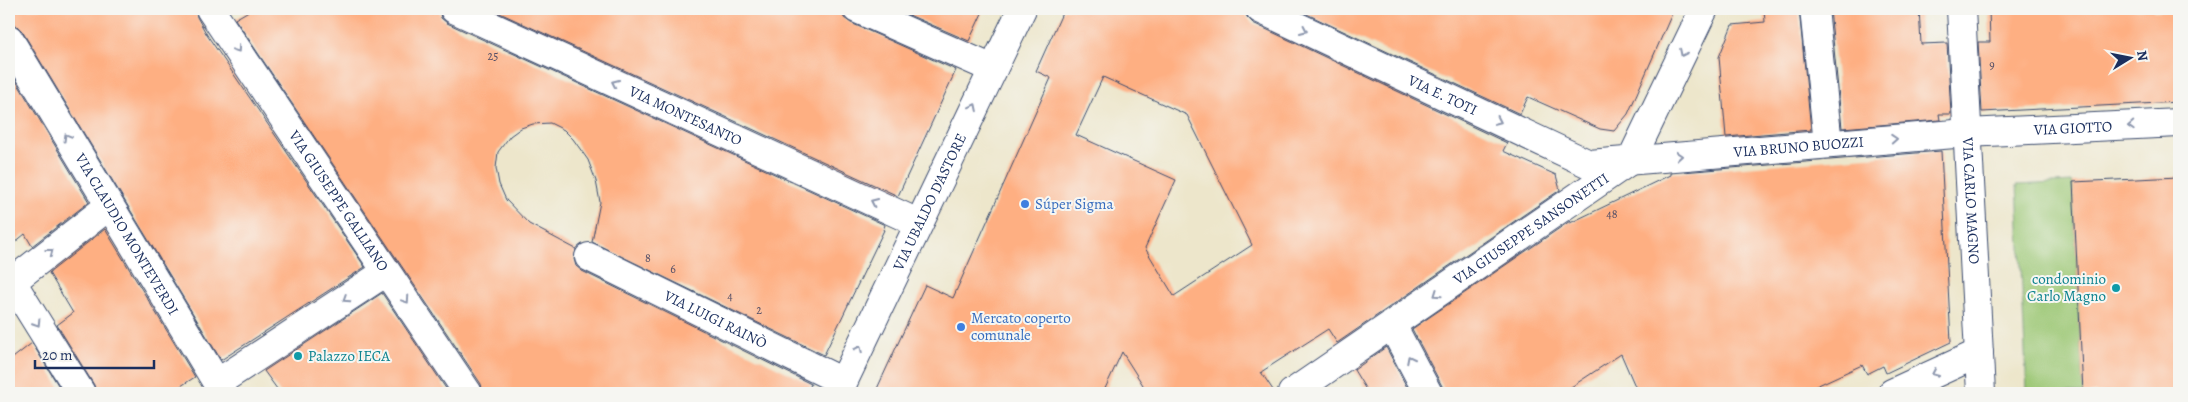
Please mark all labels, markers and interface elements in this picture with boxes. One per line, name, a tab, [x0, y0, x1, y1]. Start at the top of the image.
one-way arrow	[1299, 23, 1308, 34]
north arrow	[2106, 32, 2156, 82]
one-way arrow	[231, 44, 240, 53]
one-way arrow	[1679, 47, 1689, 56]
house number: 25	[488, 48, 498, 64]
text: N	[2132, 49, 2153, 63]
house number: 9	[1989, 57, 1995, 73]
street label: VIA E. TOTI	[1404, 70, 1481, 120]
one-way arrow	[611, 79, 620, 89]
street label: VIA MONTESANTO	[625, 81, 745, 150]
one-way arrow	[968, 104, 978, 113]
one-way arrow	[1493, 115, 1502, 126]
street label: VIA GIOTTO	[2032, 116, 2113, 140]
one-way arrow	[2126, 120, 2134, 131]
street label: VIA GIUSEPPE GALLIANO	[284, 126, 393, 275]
street label: VIA UBALDO D'ASTORE	[888, 130, 971, 275]
street label: VIA BRUNO BUOZZI	[1732, 132, 1864, 162]
one-way arrow	[64, 133, 74, 142]
one-way arrow	[1890, 134, 1898, 145]
street label: VIA CARLO MAGNO	[1958, 136, 1984, 265]
street label: VIA CLAUDIO MONTEVERDI	[70, 149, 184, 319]
one-way arrow	[1675, 151, 1683, 162]
street label: VIA GIUSEPPE SANSONETTI	[1448, 168, 1613, 290]
place label: Súper Sigma	[1035, 194, 1113, 214]
one-way arrow	[870, 198, 879, 209]
marker: Súper Sigma	[1019, 198, 1031, 210]
house number: 48	[1606, 206, 1618, 222]
one-way arrow	[44, 249, 54, 258]
house number: 8	[645, 250, 651, 266]
house number: 6	[670, 261, 676, 277]
place label: condominio Carlo Magno	[2027, 269, 2106, 306]
marker: condominio Carlo Magno	[2110, 282, 2122, 294]
street label: VIA LUIGI RAINÒ	[660, 285, 770, 353]
house number: 4	[727, 288, 733, 304]
one-way arrow	[1433, 288, 1442, 297]
one-way arrow	[342, 293, 351, 302]
one-way arrow	[399, 295, 409, 304]
house number: 2	[756, 302, 762, 318]
place label: Mercato coperto comunale	[971, 308, 1071, 345]
one-way arrow	[31, 318, 41, 327]
marker: Mercato coperto comunale	[955, 321, 967, 333]
scale bar	[35, 337, 154, 369]
text: 20 m	[42, 345, 73, 365]
one-way arrow	[852, 345, 863, 354]
place label: Palazzo IECA	[308, 346, 390, 366]
marker: Palazzo IECA	[292, 350, 304, 362]
one-way arrow	[1406, 355, 1416, 364]
one-way arrow	[1931, 367, 1940, 377]

